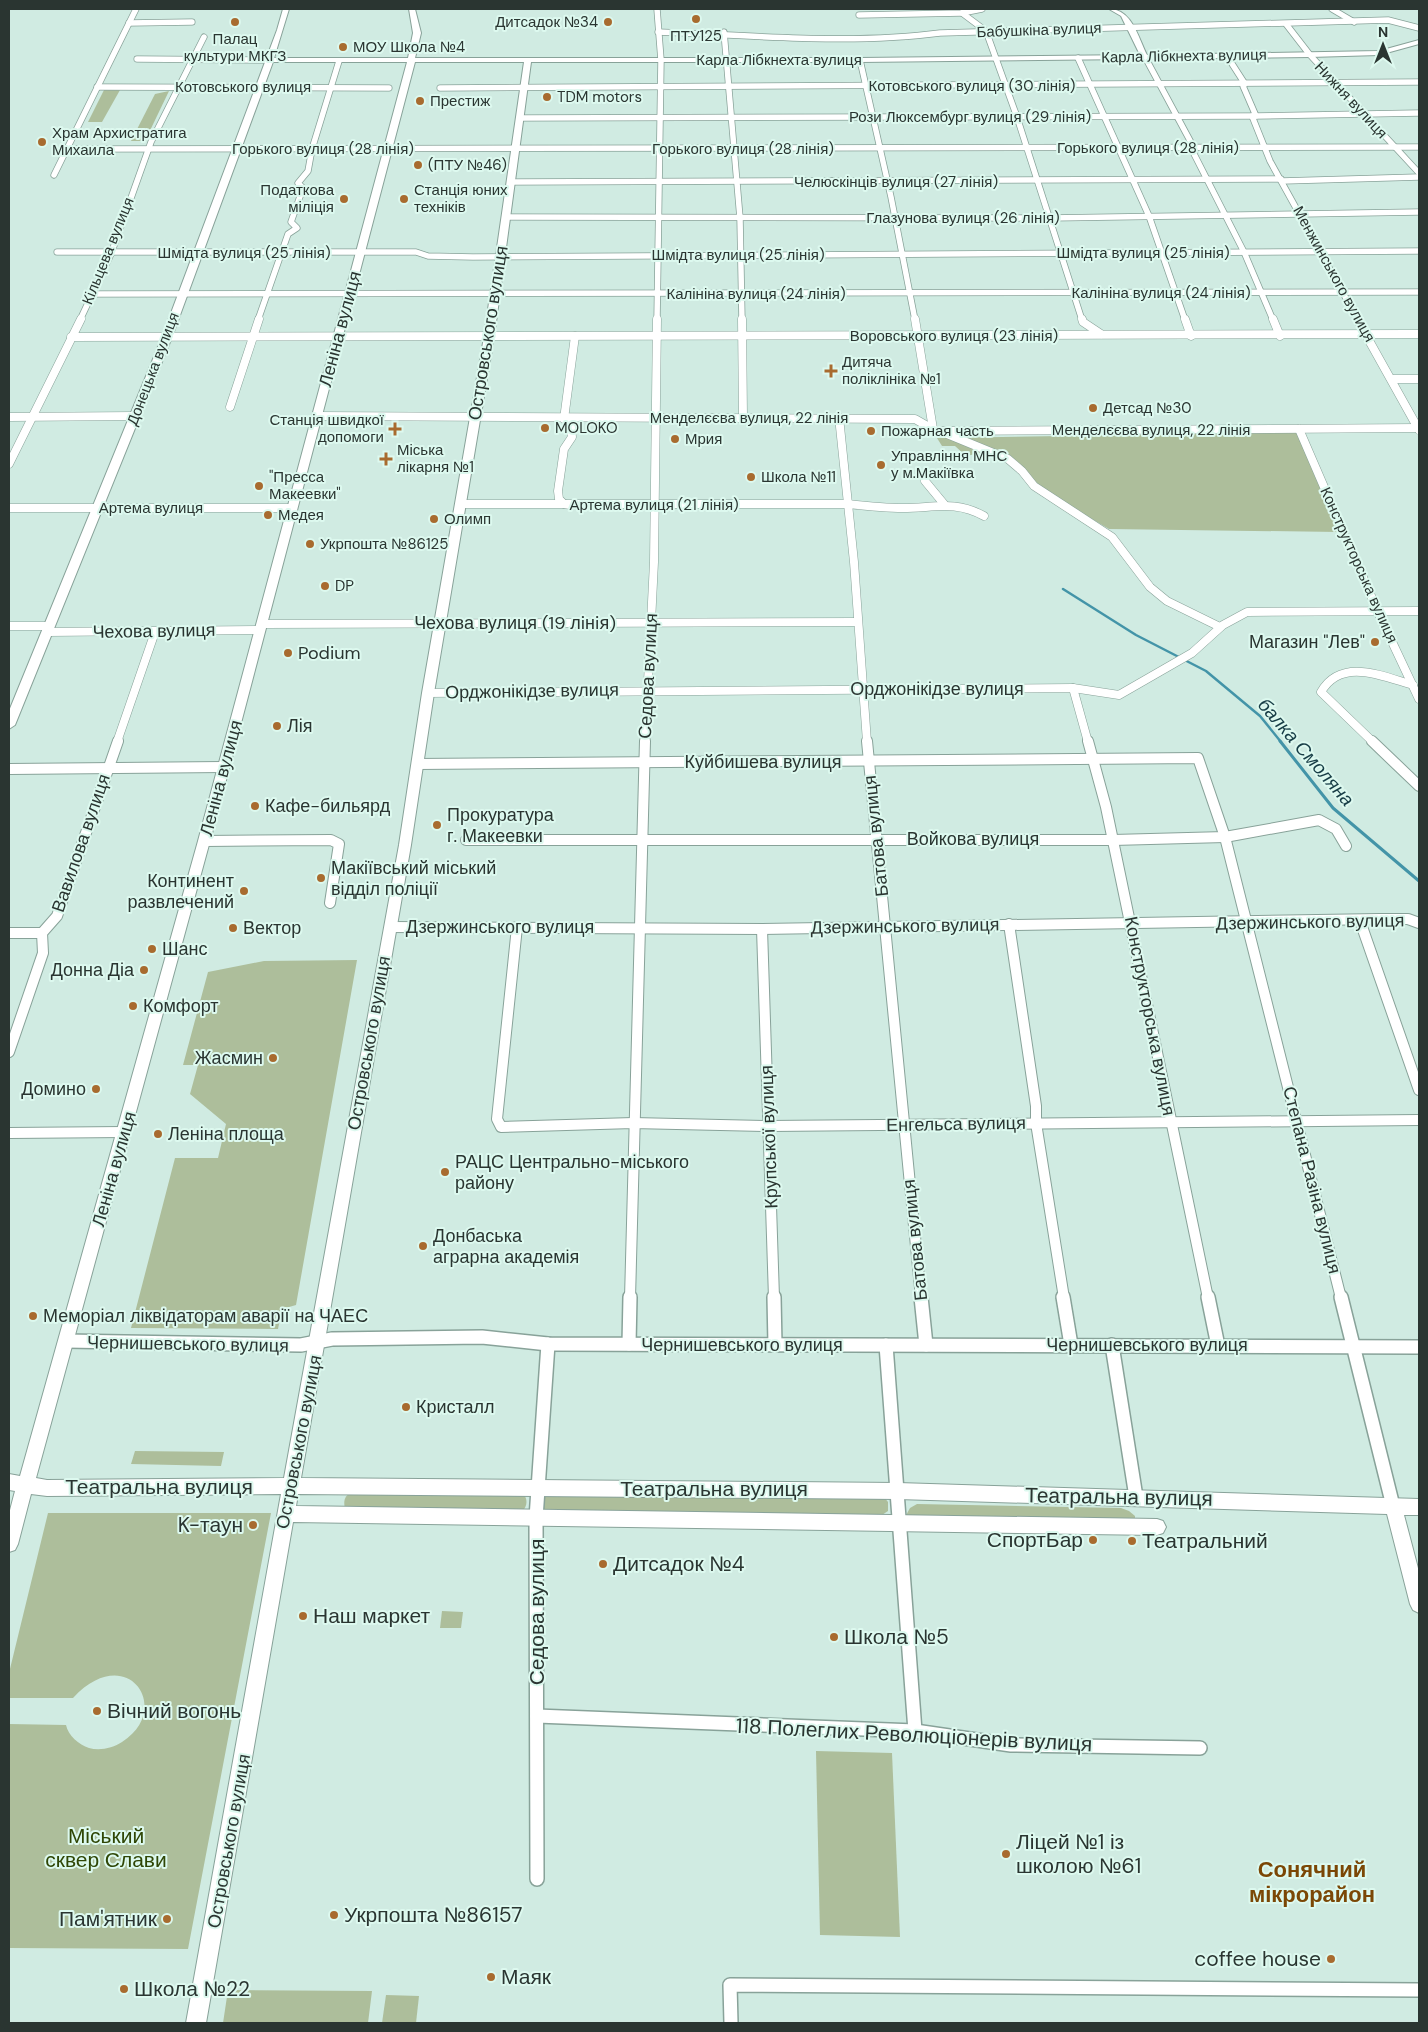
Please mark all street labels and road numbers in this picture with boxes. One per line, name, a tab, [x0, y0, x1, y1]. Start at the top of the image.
street label: Бабушкіна вулиця	[976, 18, 1102, 42]
street label: Карла Лібкнехта вулиця	[1101, 45, 1267, 67]
street label: Карла Лібкнехта вулиця	[696, 50, 862, 70]
street label: Нижня вулиця	[1310, 57, 1392, 143]
street label: Котовського вулиця (30 лiнiя)	[869, 76, 1075, 96]
street label: Котовського вулиця	[175, 77, 311, 97]
street label: Рози Люксембург вулиця (29 лiнiя)	[849, 107, 1091, 127]
street label: Горького вулиця (28 лiнiя)	[1057, 138, 1239, 158]
street label: Горького вулиця (28 лiнiя)	[232, 139, 414, 159]
street label: Горького вулиця (28 лiнiя)	[652, 139, 834, 159]
street label: Челюскінців вулиця (27 лiнiя)	[794, 172, 998, 192]
street label: Кільцева вулиця	[77, 194, 139, 308]
street label: Менжинського вулиця	[1288, 202, 1380, 346]
street label: Глазунова вулиця (26 лiнiя)	[866, 208, 1060, 228]
street label: Шмідта вулиця (25 лiнiя)	[157, 243, 331, 263]
street label: Шмідта вулиця (25 лiнiя)	[1056, 243, 1230, 263]
street label: Островського вулиця	[462, 244, 514, 422]
street label: Шмідта вулиця (25 лiнiя)	[651, 245, 825, 265]
street label: Леніна вулиця	[313, 268, 367, 390]
street label: Калініна вулиця (24 лiнiя)	[1071, 283, 1251, 303]
street label: Калініна вулиця (24 лiнiя)	[666, 284, 846, 304]
street label: Донецька вулиця	[122, 310, 184, 428]
street label: Воровського вулиця (23 лiнiя)	[850, 326, 1058, 346]
street label: Менделєєва вулиця, 22 лінія	[650, 408, 848, 428]
street label: Менделєєва вулиця, 22 лінія	[1052, 420, 1250, 440]
street label: Конструкторська вулиця	[1316, 484, 1402, 646]
street label: Артема вулиця (21 лiнiя)	[569, 495, 739, 515]
street label: Артема вулиця	[99, 498, 203, 518]
street label: Чехова вулиця (19 лiнiя)	[414, 611, 616, 635]
street label: Седова вулиця	[633, 613, 663, 739]
street label: Чехова вулиця	[92, 618, 216, 644]
street label: Орджонікідзе вулиця	[445, 677, 619, 705]
street label: Орджонікідзе вулиця	[850, 677, 1024, 701]
street label: Леніна вулиця	[194, 717, 248, 839]
street label: Куйбишева вулиця	[685, 750, 841, 774]
street label: Вавилова вулиця	[46, 771, 116, 915]
street label: Батова вулиця	[858, 774, 894, 898]
street label: Войкова вулиця	[907, 827, 1039, 851]
street label: Дзержинського вулиця	[1215, 908, 1405, 936]
street label: Дзержинського вулиця	[810, 912, 1000, 940]
street label: Конструкторська вулиця	[1119, 914, 1181, 1118]
street label: Дзержинського вулиця	[406, 915, 594, 939]
street label: Островського вулиця	[342, 954, 396, 1132]
street label: Крупської вулиця	[754, 1065, 784, 1209]
street label: Степана Разіна вулиця	[1277, 1084, 1347, 1276]
street label: Леніна вулиця	[86, 1109, 142, 1229]
street label: Енгельса вулиця	[886, 1111, 1026, 1137]
street label: Батова вулиця	[897, 1178, 933, 1302]
street label: Чернишевського вулиця	[87, 1330, 289, 1358]
street label: Чернишевського вулиця	[641, 1333, 843, 1357]
street label: Чернишевського вулиця	[1046, 1333, 1248, 1357]
street label: Островського вулиця	[270, 1353, 328, 1531]
street label: Театральна вулиця	[65, 1473, 253, 1501]
street label: Театральна вулиця	[620, 1475, 808, 1503]
street label: Театральна вулиця	[1025, 1481, 1213, 1513]
street label: Седова вулиця	[523, 1539, 551, 1685]
street label: 118 Полеглих Революціонерів вулиця	[735, 1712, 1093, 1758]
street label: Островського вулиця	[202, 1752, 256, 1930]

